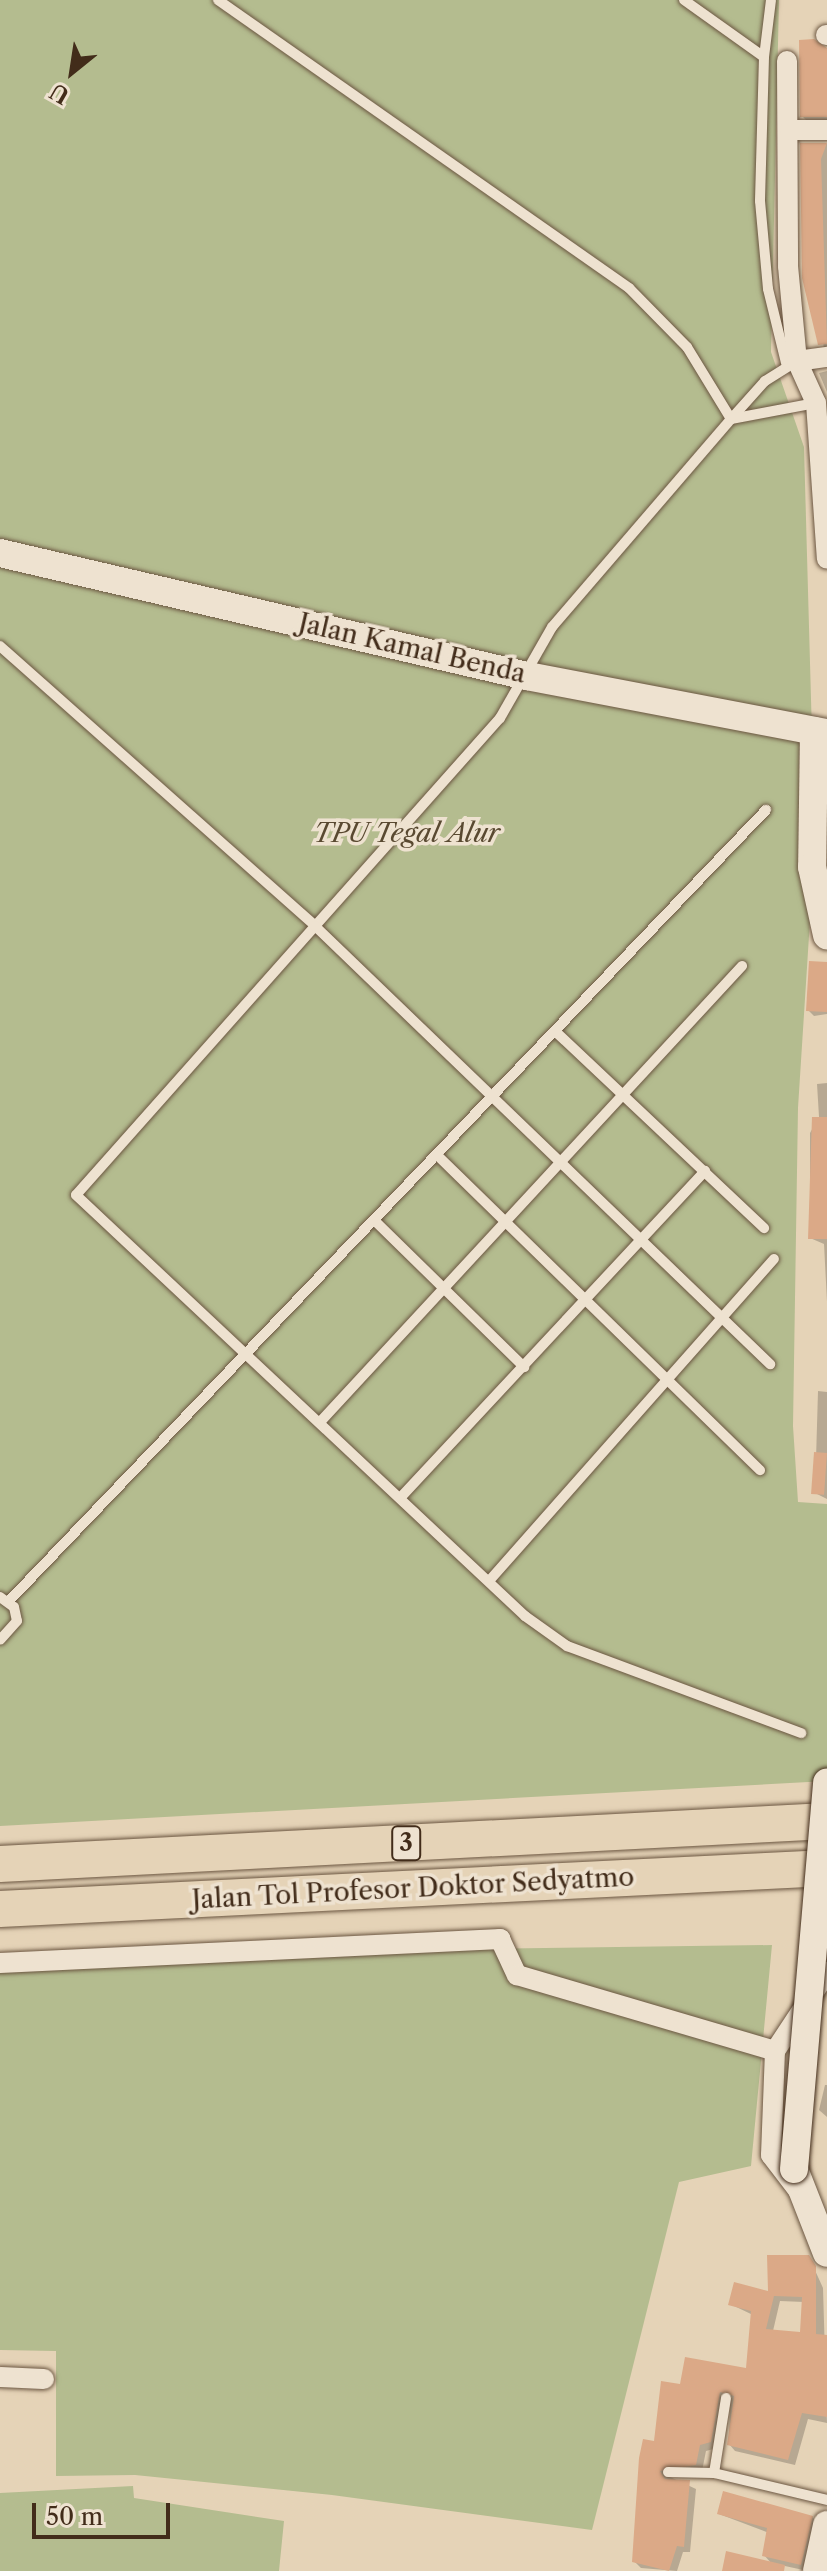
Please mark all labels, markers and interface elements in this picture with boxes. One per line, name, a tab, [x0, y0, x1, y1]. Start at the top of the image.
north arrow	[32, 32, 112, 112]
text: U	[45, 77, 74, 109]
street label: Jalan Kamal Benda	[295, 608, 529, 690]
park label: TPU Tegal Alur	[314, 818, 500, 850]
road number: 3	[390, 1823, 422, 1863]
street label: Jalan Tol Profesor Doktor Sedyatmo	[190, 1862, 636, 1916]
scale bar	[36, 2487, 174, 2537]
text: 50 m	[46, 2502, 103, 2531]

